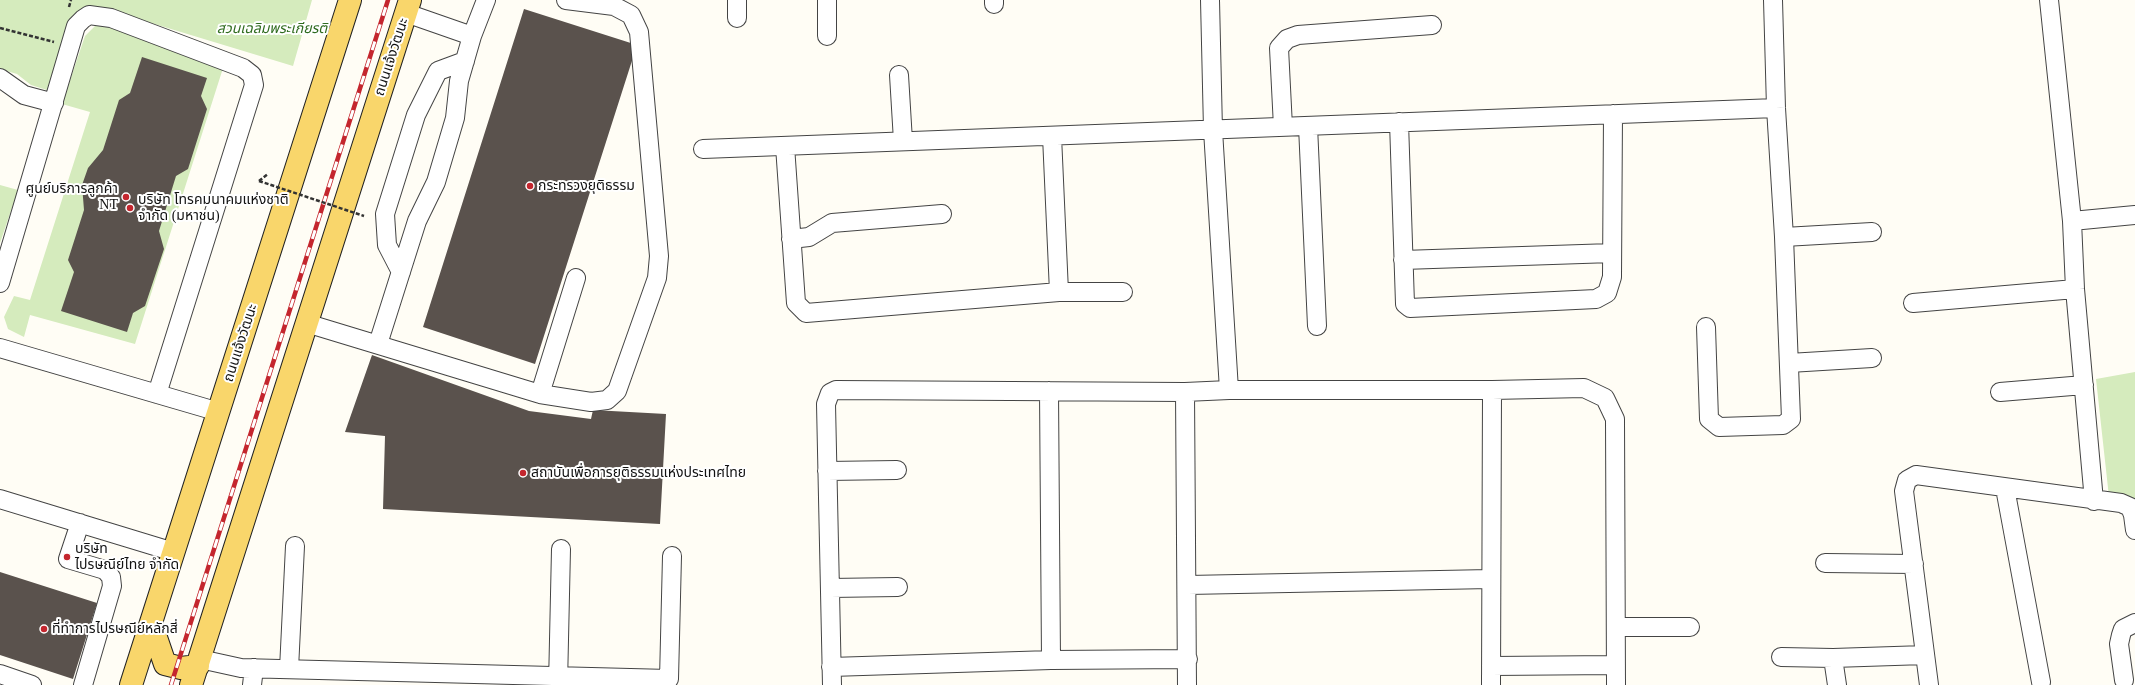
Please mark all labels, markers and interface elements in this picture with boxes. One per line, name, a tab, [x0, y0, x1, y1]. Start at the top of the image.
street label: ถนนแจ้งวัฒนะ	[372, 16, 412, 98]
park label: สวนเฉลิมพระเกียรติ	[217, 21, 327, 37]
place label: กระทรวงยุติธรรม	[538, 178, 635, 194]
place label: ศูนย์บริการลูกค้า NT	[25, 181, 118, 214]
marker: กระทรวงยุติธรรม	[525, 181, 535, 191]
marker: ศูนย์บริการลูกค้า NT	[121, 192, 131, 202]
place label: บริษัท โทรคมนาคมแห่งชาติ จำกัด (มหาชน)	[138, 192, 289, 224]
marker: บริษัท โทรคมนาคมแห่งชาติ จำกัด (มหาชน)	[125, 203, 135, 213]
street label: ถนนแจ้งวัฒนะ	[221, 302, 261, 384]
place label: สถาบันเพื่อการยุติธรรมแห่งประเทศไทย	[531, 465, 746, 481]
marker: สถาบันเพื่อการยุติธรรมแห่งประเทศไทย	[518, 468, 528, 478]
place label: บริษัท ไปรษณีย์ไทย จำกัด	[75, 541, 179, 574]
marker: บริษัท ไปรษณีย์ไทย จำกัด	[62, 552, 72, 562]
place label: ที่ทำการไปรษณีย์หลักสี่	[52, 621, 178, 637]
marker: ที่ทำการไปรษณีย์หลักสี่	[39, 624, 49, 634]

